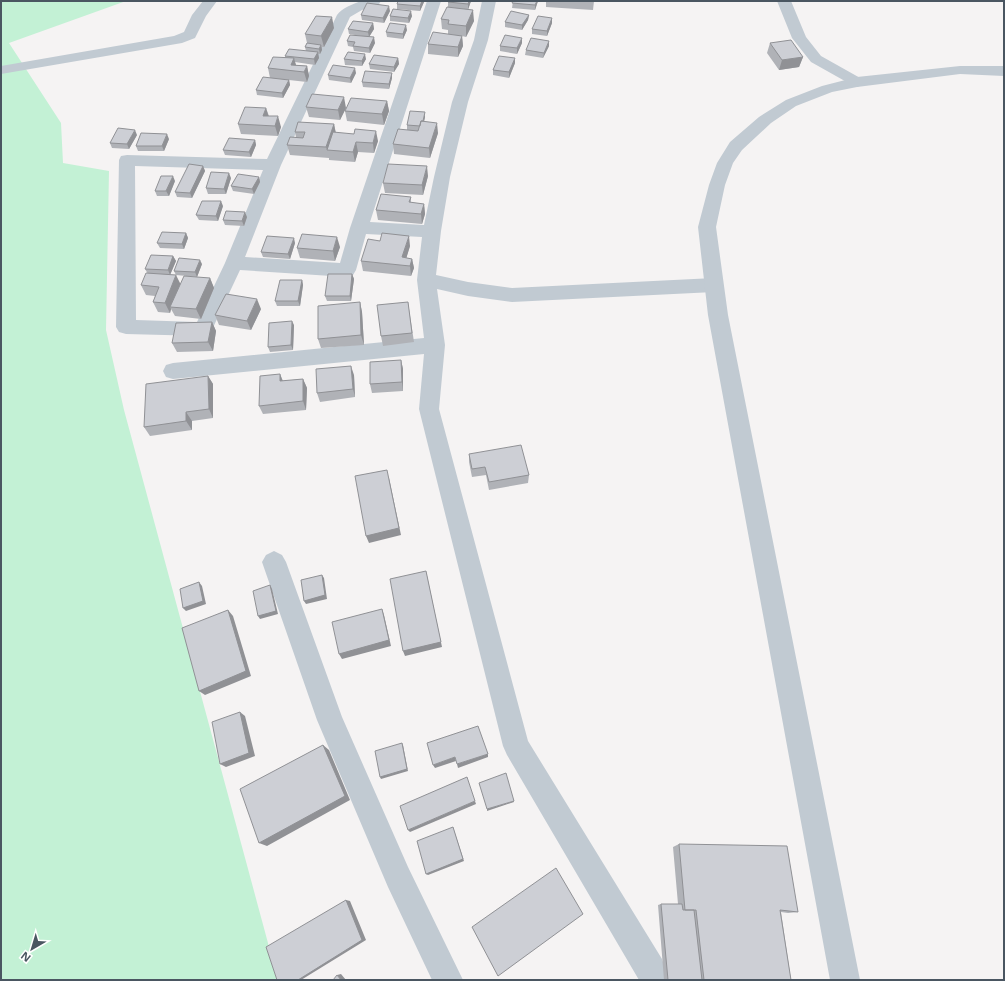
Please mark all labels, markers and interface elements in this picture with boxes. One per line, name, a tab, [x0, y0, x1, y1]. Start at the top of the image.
north arrow	[12, 929, 52, 969]
text: N	[17, 949, 34, 966]

